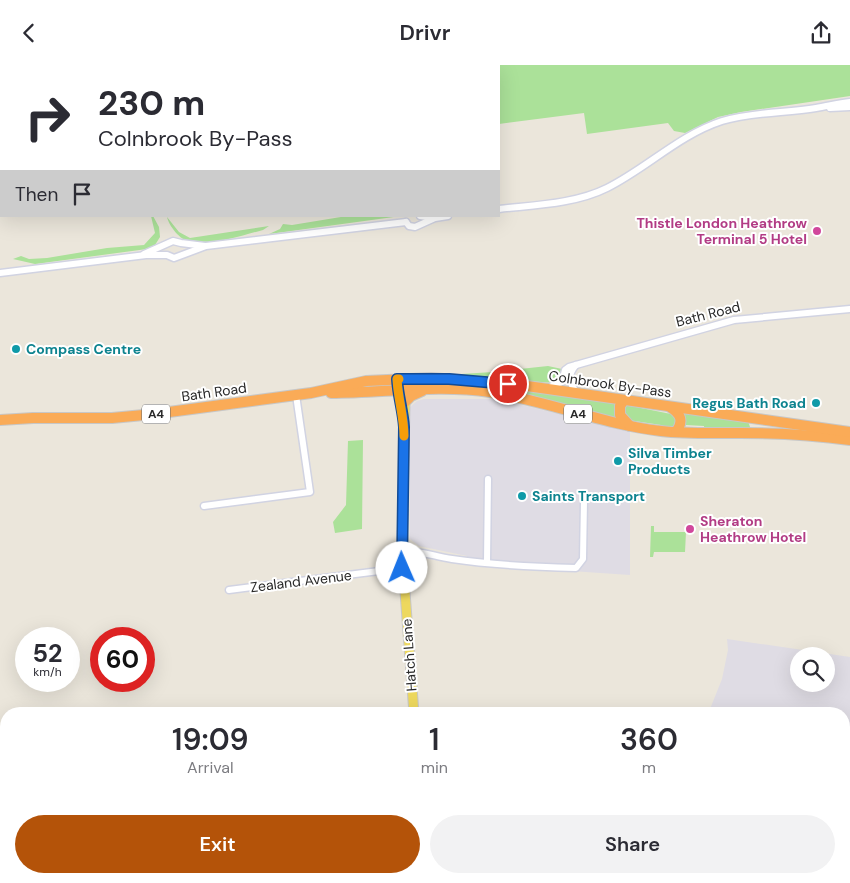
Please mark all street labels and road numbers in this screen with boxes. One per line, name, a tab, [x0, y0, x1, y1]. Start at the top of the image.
street label: Bath Road	[674, 297, 742, 331]
street label: Colnbrook By-Pass	[547, 366, 673, 402]
street label: Bath Road	[180, 379, 248, 405]
road number: A4	[142, 404, 170, 423]
road number: A4	[564, 404, 592, 423]
street label: Zealand Avenue	[249, 566, 353, 596]
street label: Hatch Lane	[397, 618, 421, 692]

